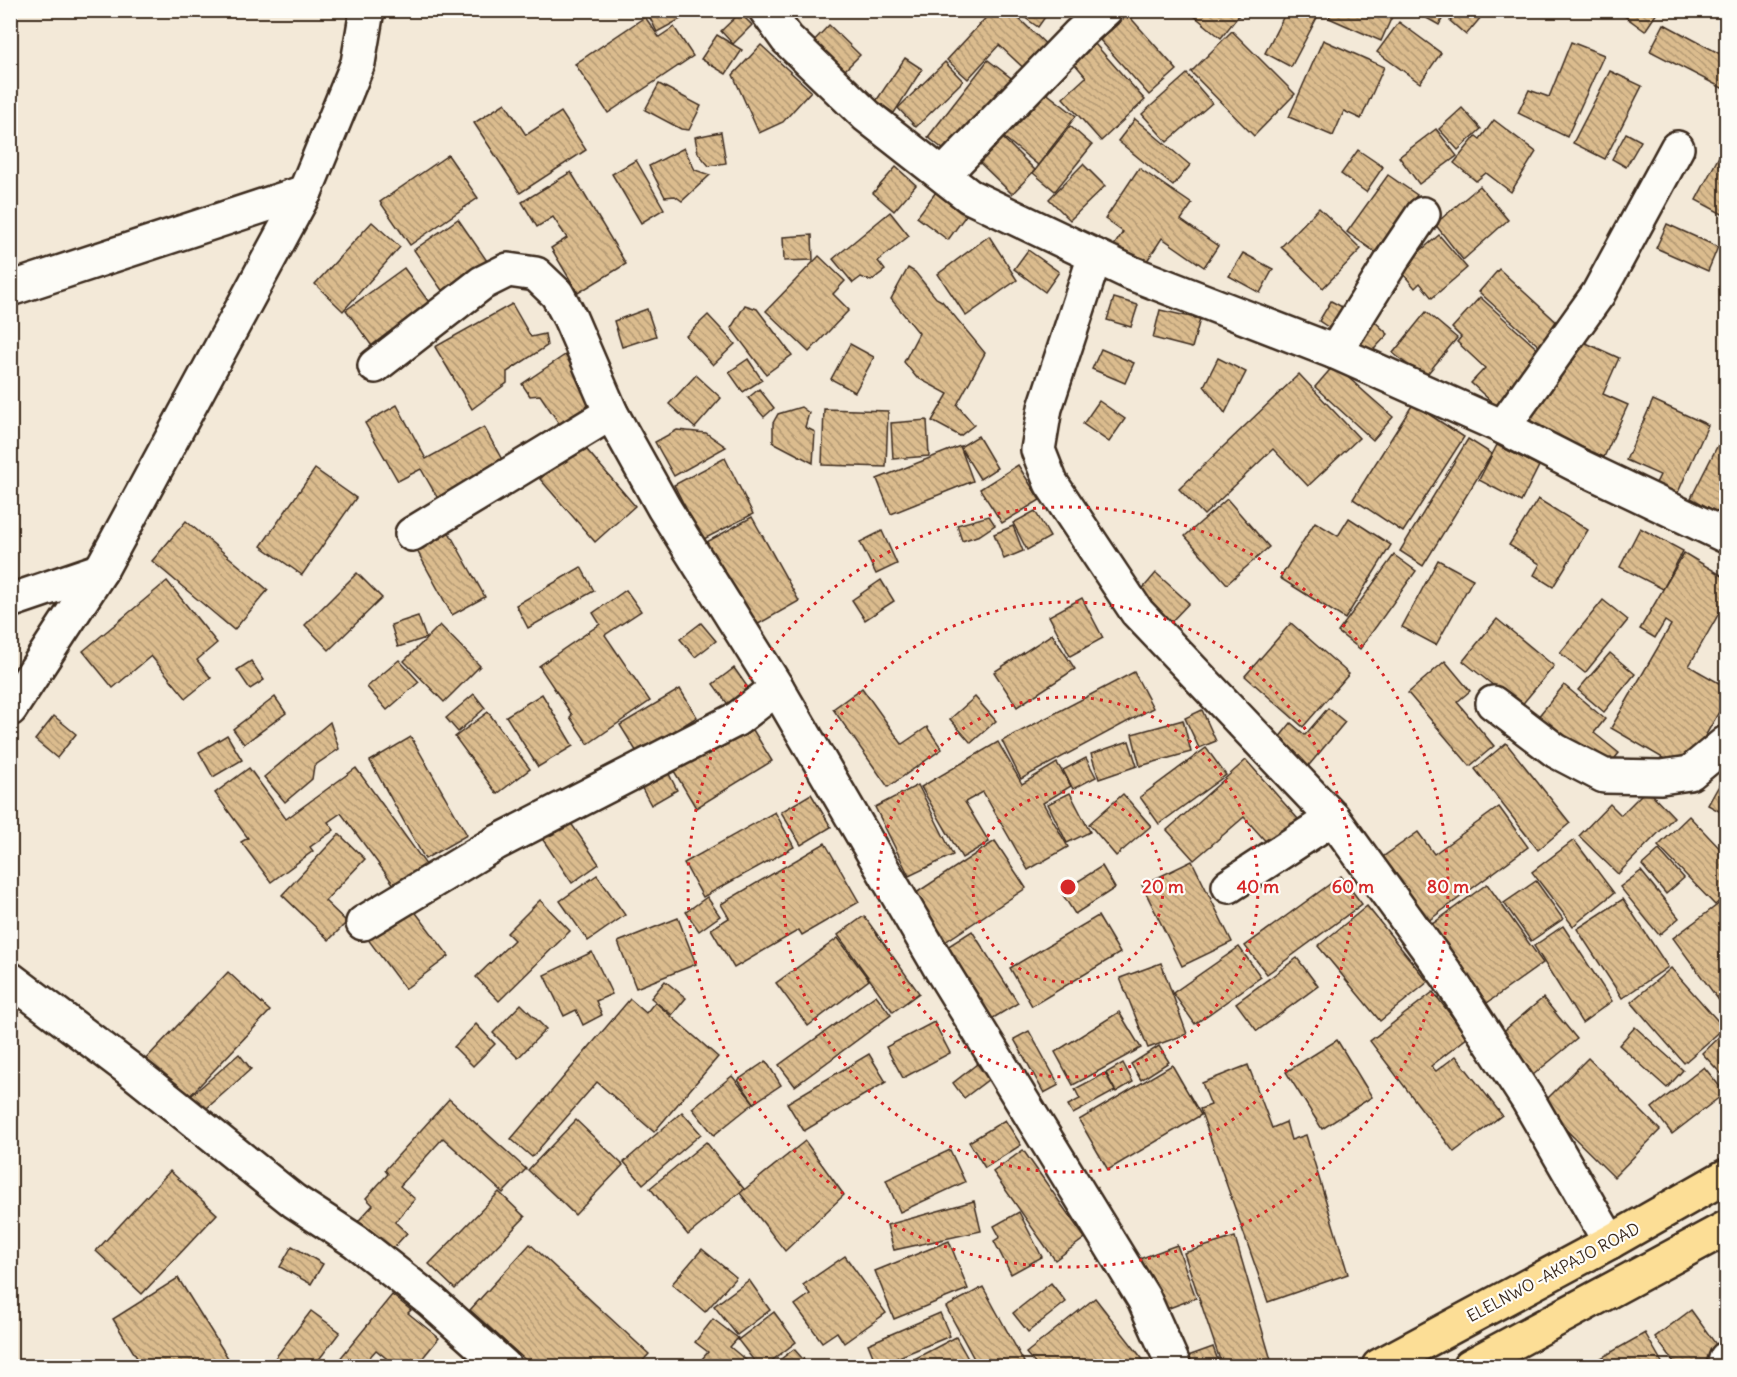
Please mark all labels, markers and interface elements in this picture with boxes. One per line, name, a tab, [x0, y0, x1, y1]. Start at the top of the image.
text: 20 m	[1142, 875, 1184, 898]
text: 40 m	[1237, 875, 1279, 898]
text: 60 m	[1332, 875, 1374, 898]
text: 80 m	[1427, 875, 1469, 898]
centre of rings	[1058, 877, 1078, 897]
street label: ELELNWO -AKPAJO ROAD	[1463, 1218, 1643, 1326]

